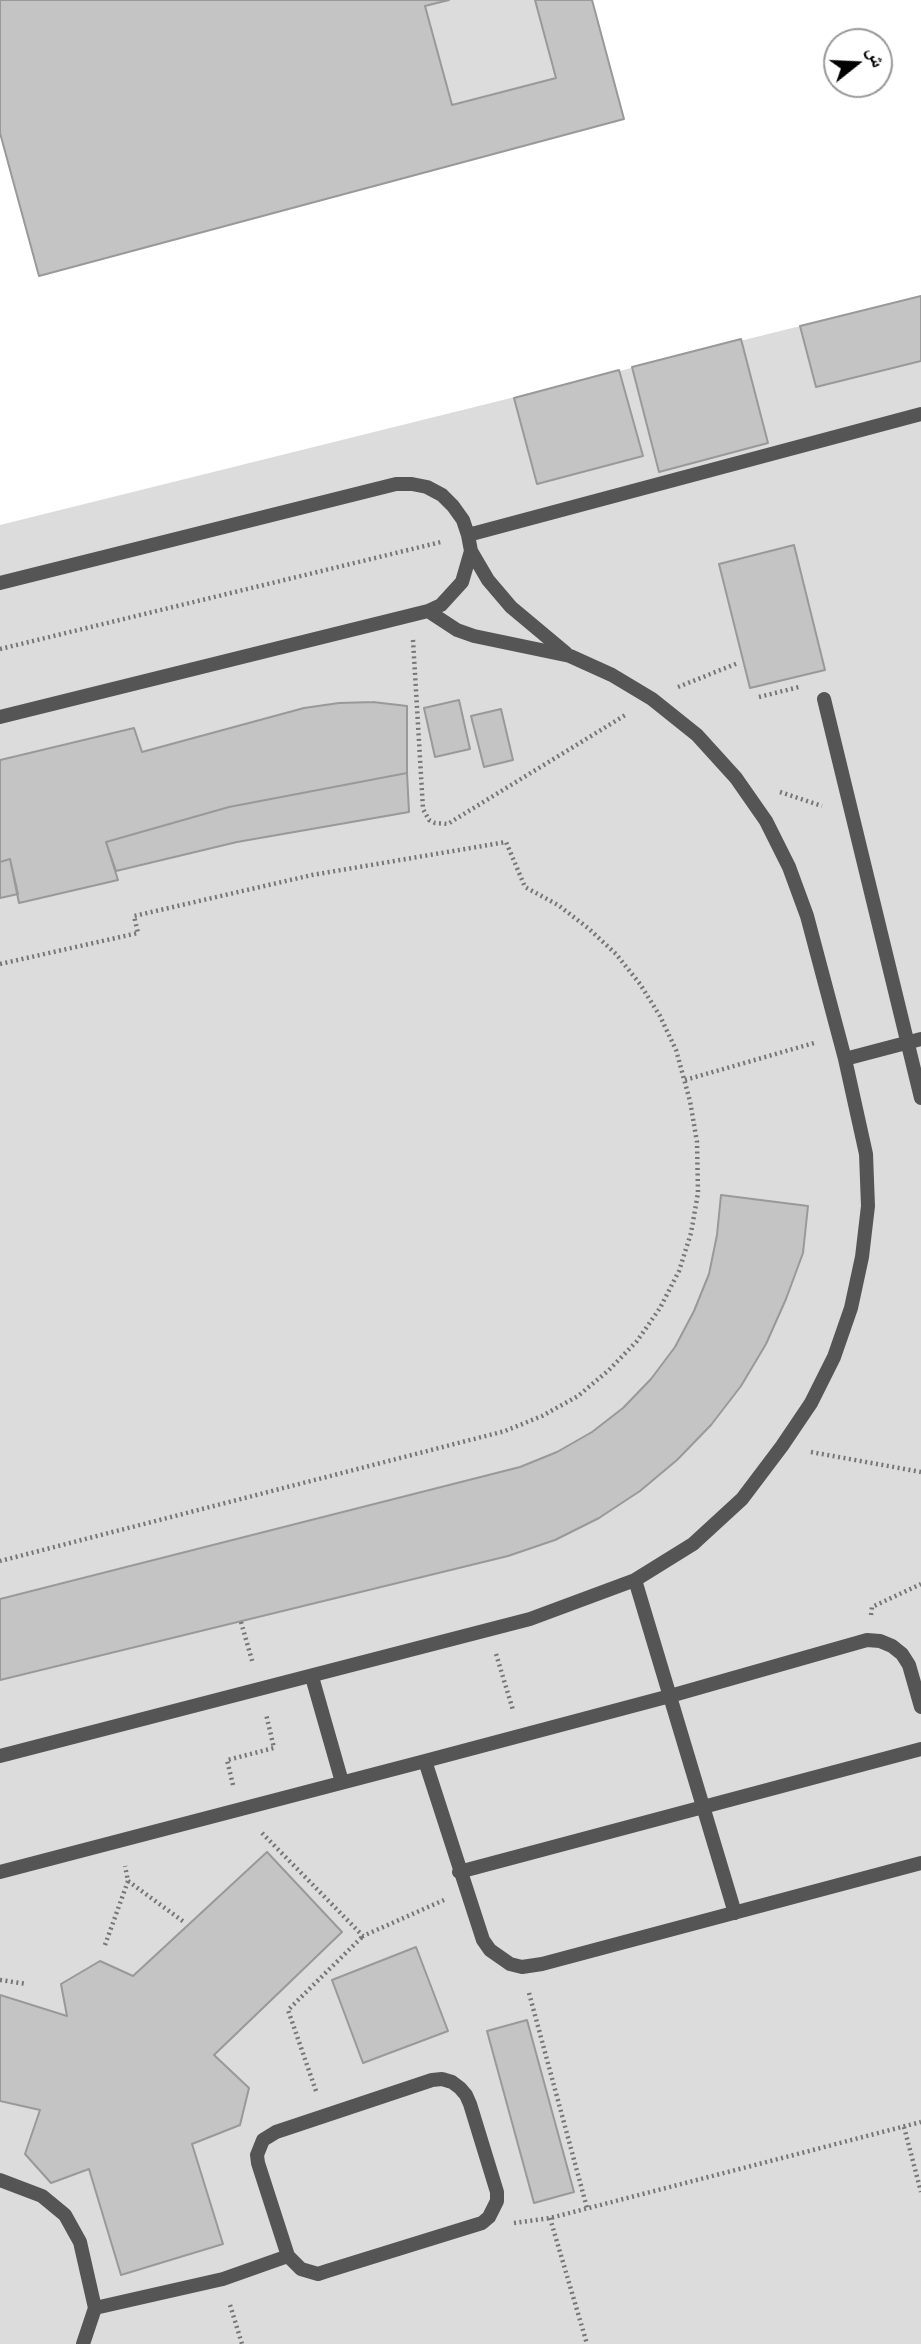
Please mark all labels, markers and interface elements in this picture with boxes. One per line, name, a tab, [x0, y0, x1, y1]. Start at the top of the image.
north arrow	[823, 28, 893, 98]
text: ش	[862, 44, 892, 70]

